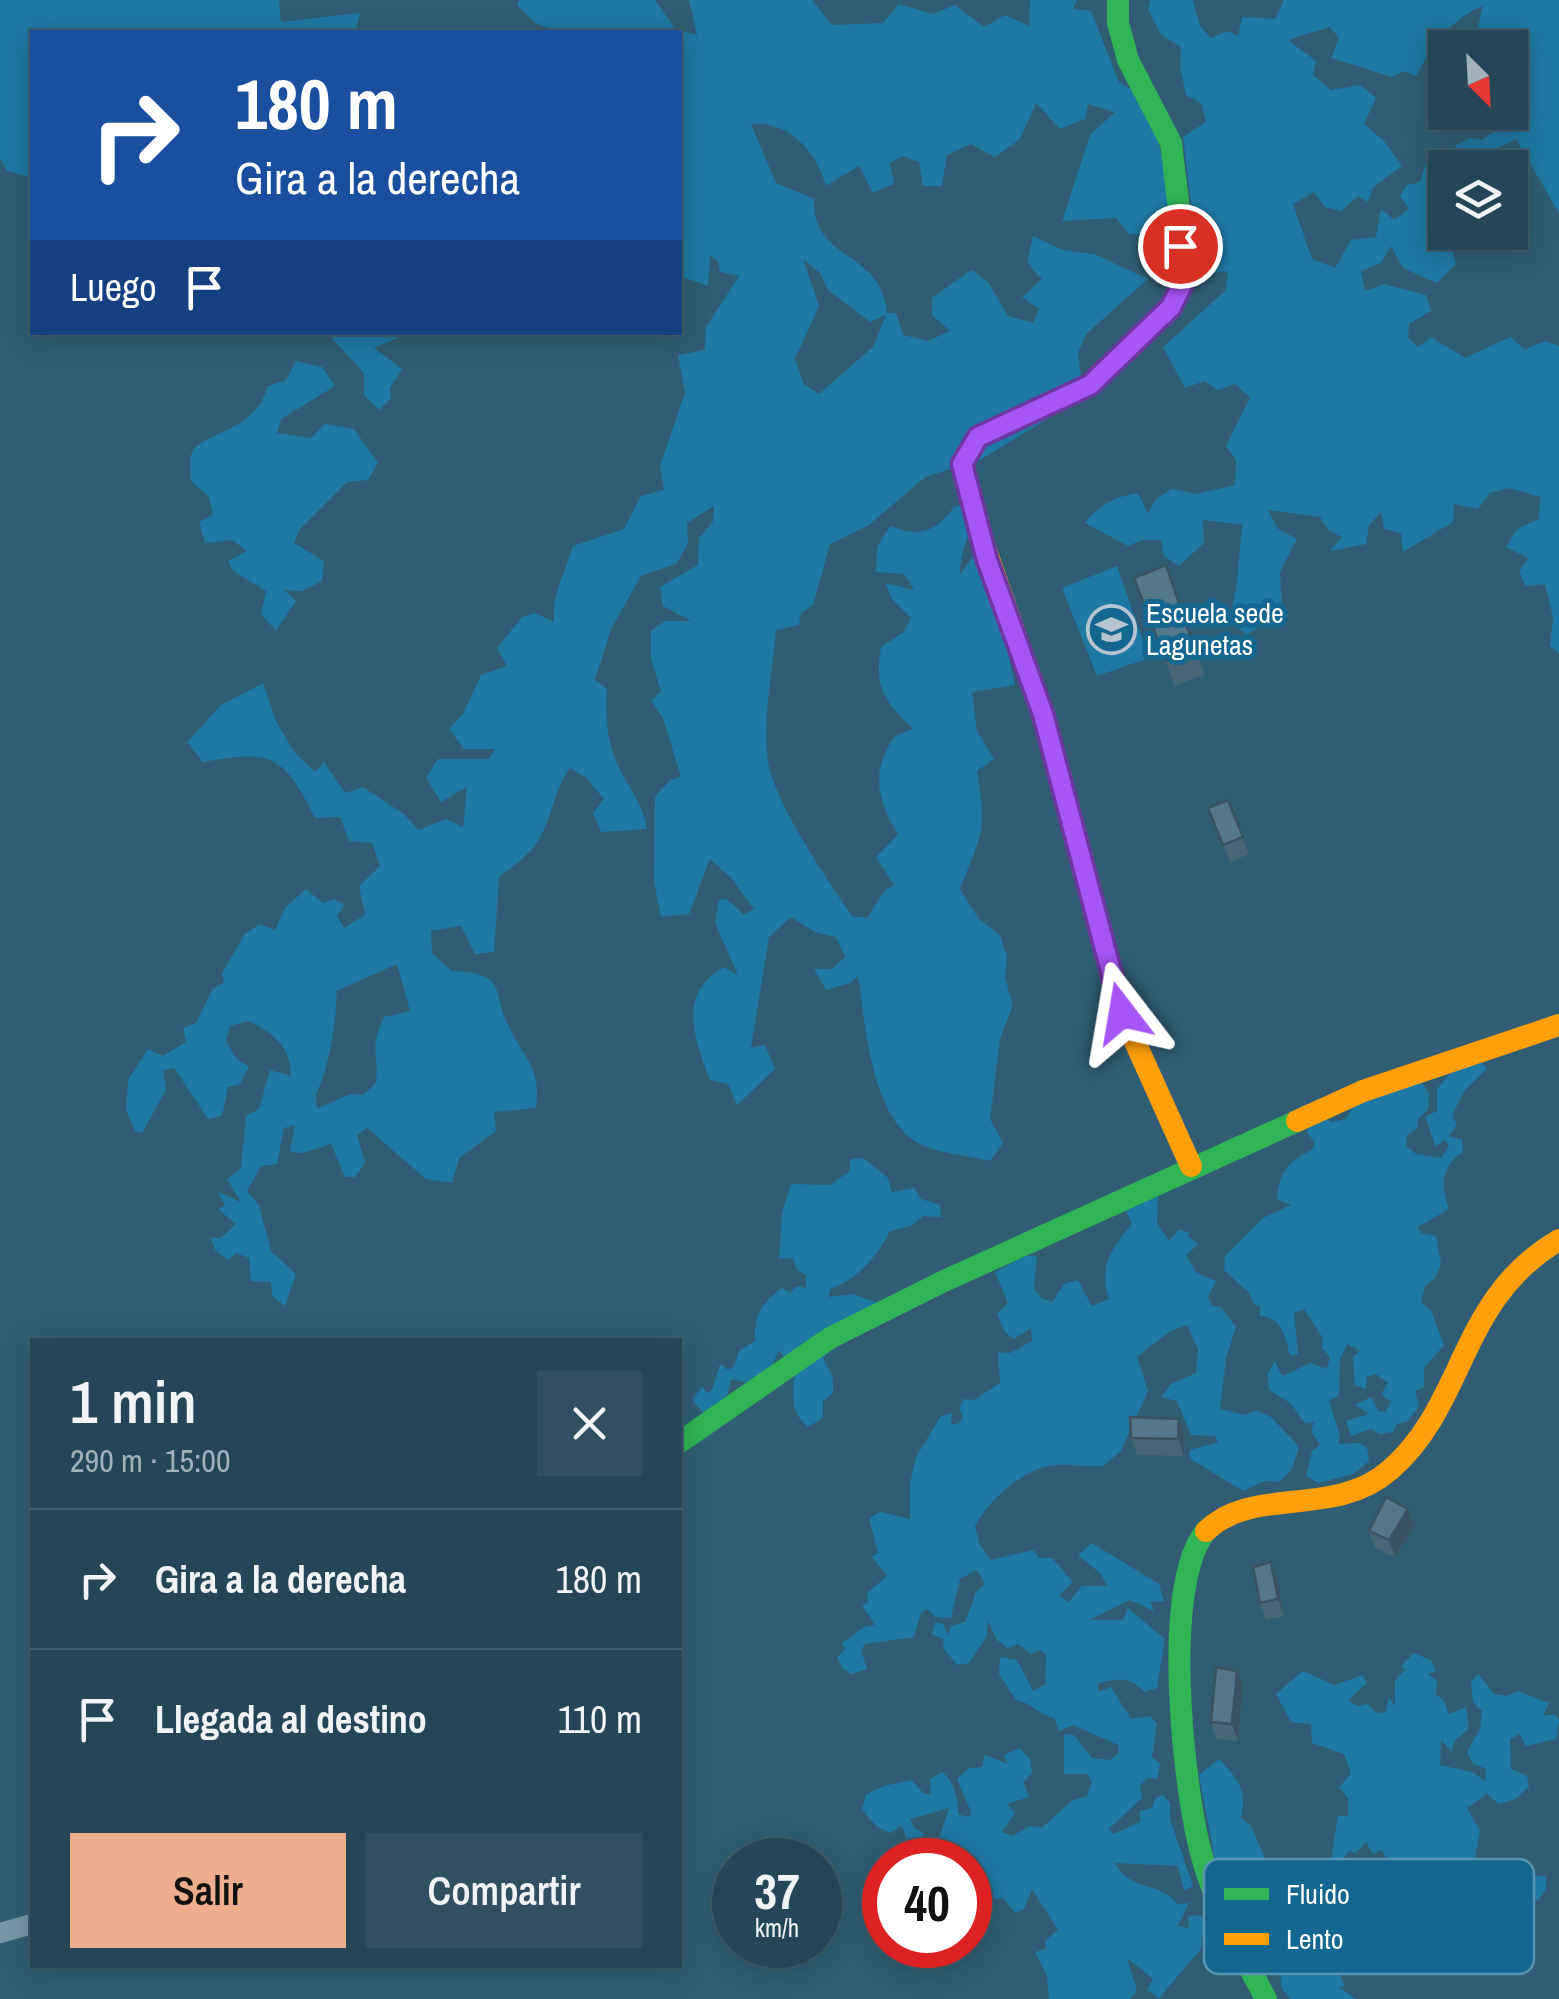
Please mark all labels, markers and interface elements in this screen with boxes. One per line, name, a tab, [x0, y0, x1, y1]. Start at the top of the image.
north arrow	[1428, 30, 1528, 130]
map controls	[1428, 30, 1528, 250]
text: 180 m	[235, 57, 398, 151]
icon: right	[70, 70, 200, 200]
text: Gira a la derecha	[235, 147, 520, 208]
button: layers	[1428, 150, 1528, 250]
pin	[1138, 204, 1223, 289]
icon: arrive	[1153, 219, 1208, 274]
icon: arrive	[177, 260, 232, 315]
text: Luego	[70, 262, 157, 313]
place label: Escuela sede Lagunetas	[1146, 594, 1284, 664]
school or university icon: Escuela sede Lagunetas	[1085, 603, 1137, 655]
position arrow	[1070, 961, 1174, 1065]
text: 1 min	[70, 1361, 197, 1442]
button: close	[537, 1371, 642, 1476]
text: 290 m · 15:00	[70, 1439, 230, 1482]
icon: right	[70, 1552, 125, 1607]
text: Gira a la derecha	[155, 1554, 406, 1605]
text: 180 m	[555, 1554, 642, 1605]
icon: arrive	[70, 1692, 125, 1747]
text: Llegada al destino	[155, 1694, 427, 1745]
text: 110 m	[558, 1694, 642, 1745]
button: Salir	[70, 1833, 346, 1948]
button: Compartir	[366, 1833, 642, 1948]
speed limit sign: 40	[862, 1838, 992, 1968]
text: 37	[754, 1857, 800, 1925]
legend	[1204, 1859, 1534, 1974]
text: Fluido	[1286, 1875, 1350, 1913]
text: km/h	[755, 1911, 799, 1945]
text: Lento	[1286, 1920, 1343, 1958]

